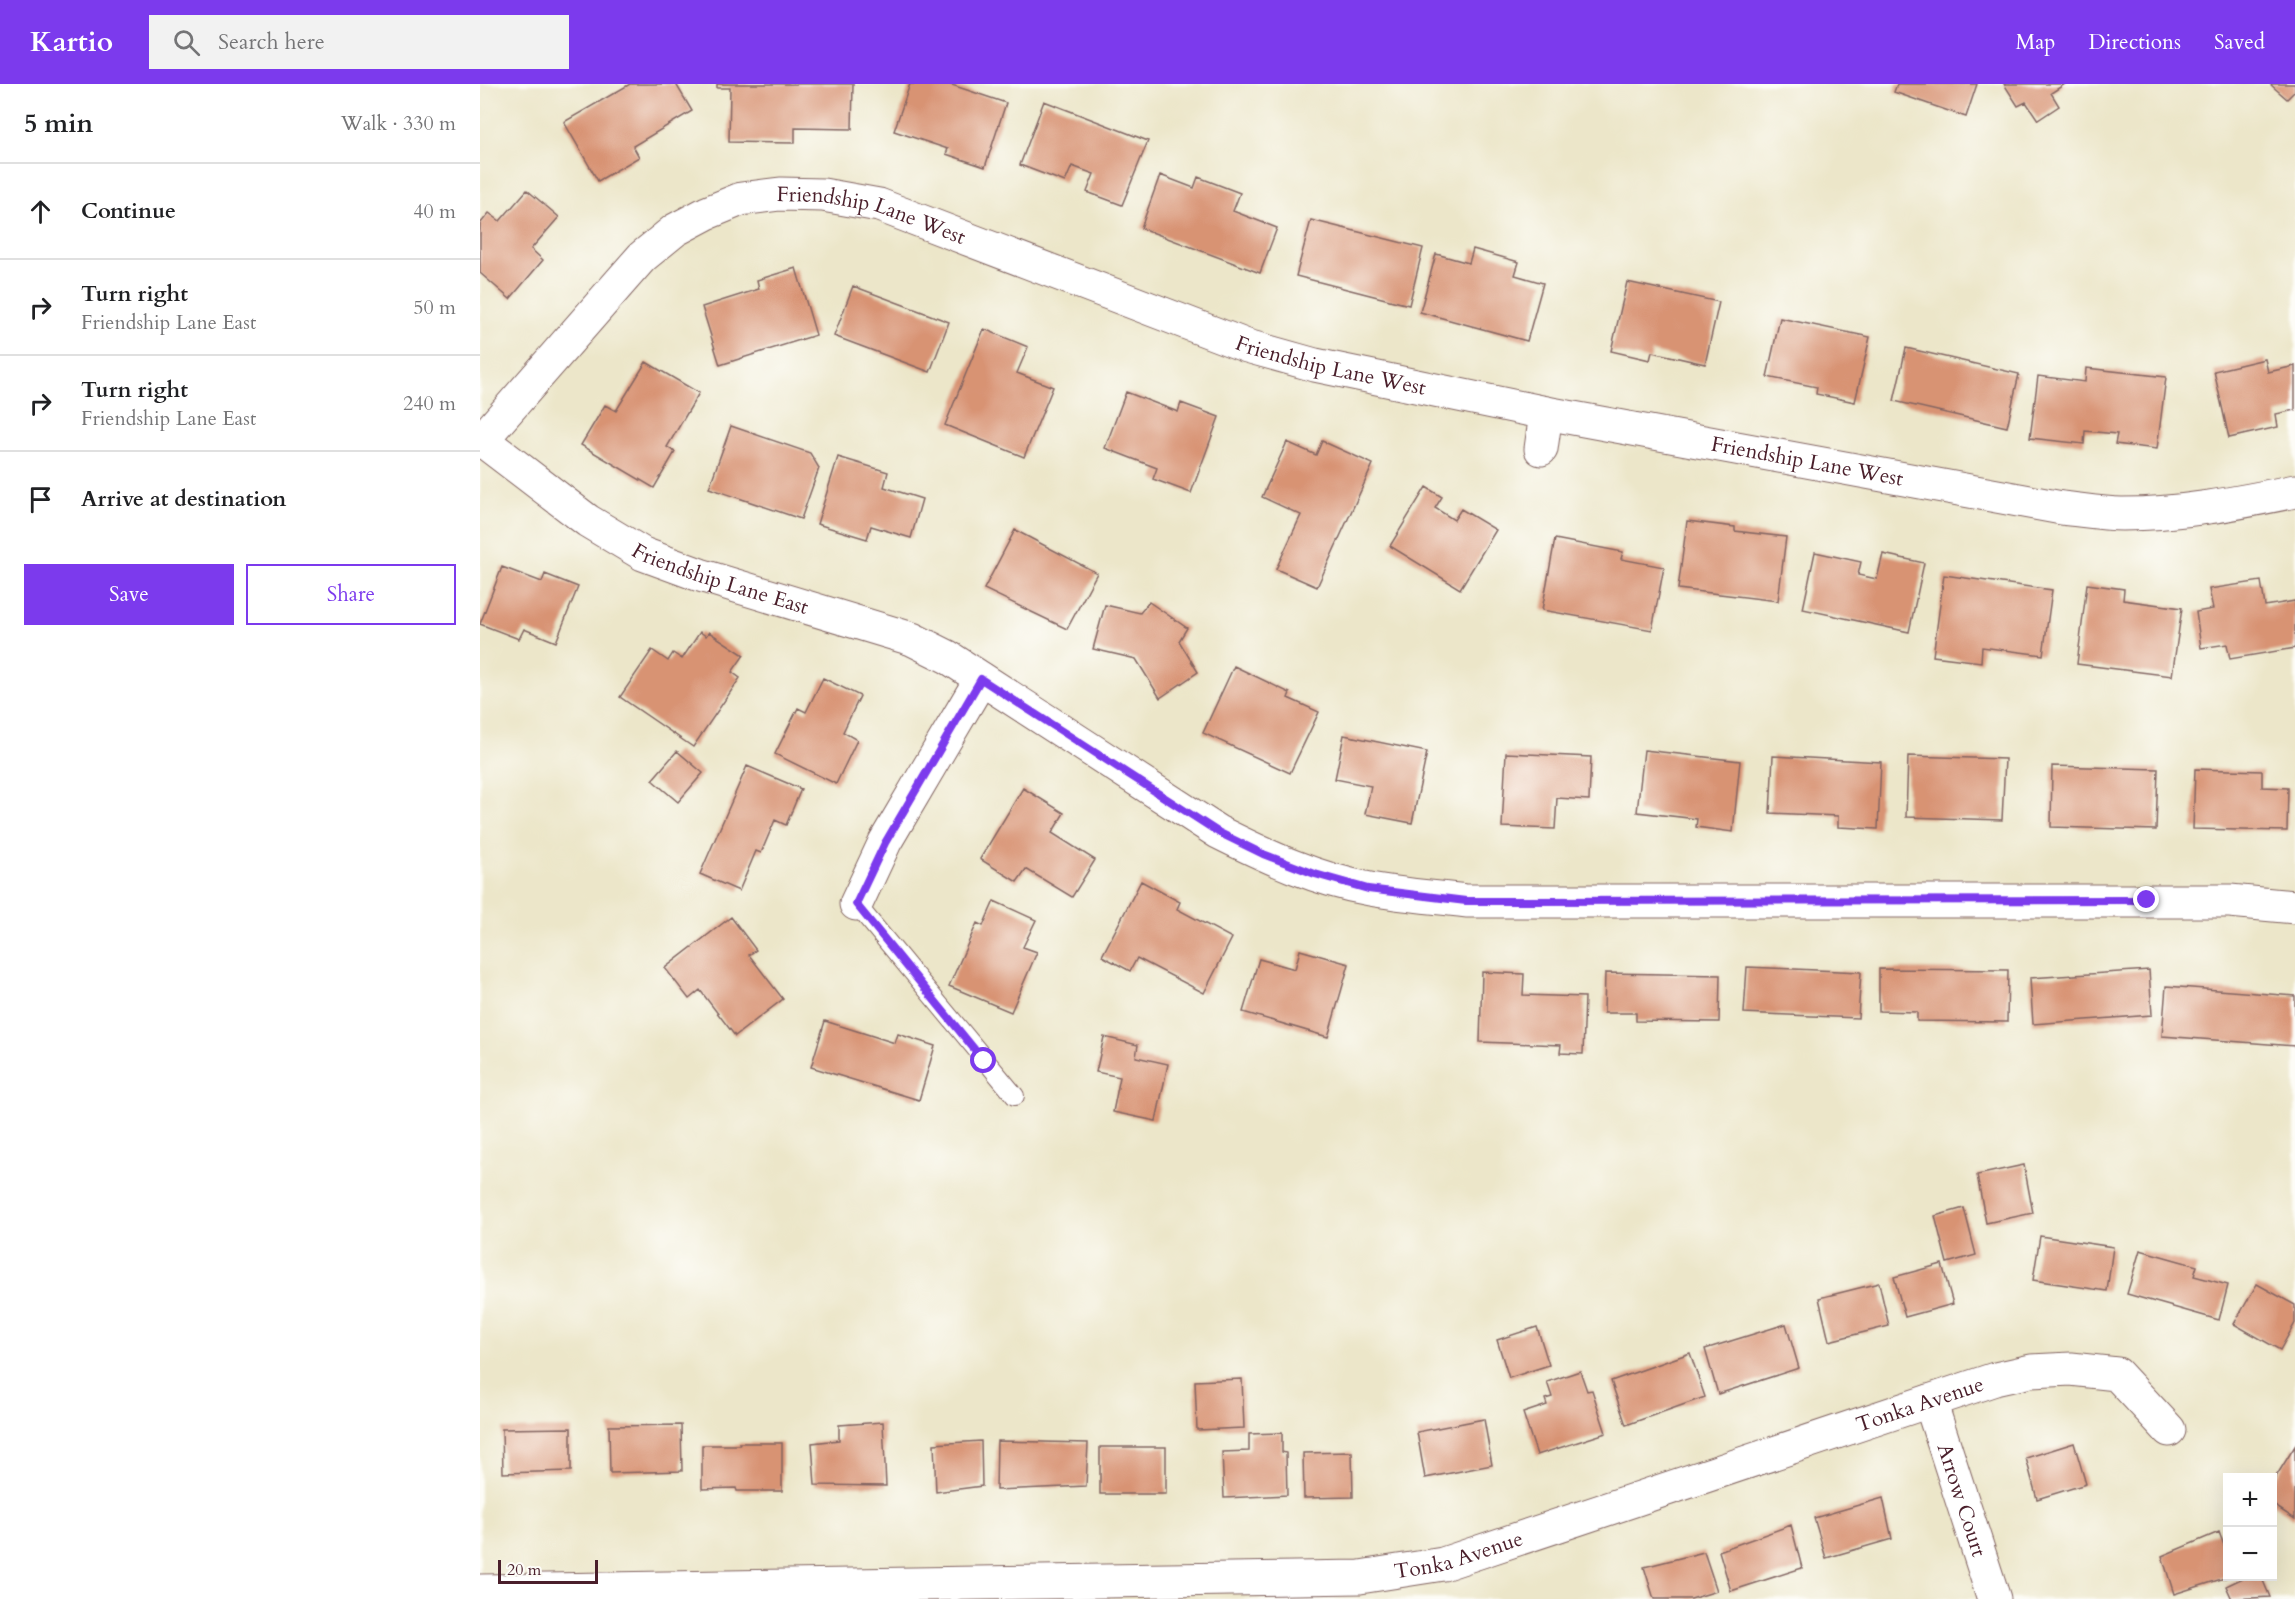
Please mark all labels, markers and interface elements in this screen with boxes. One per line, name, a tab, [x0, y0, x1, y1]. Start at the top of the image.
search box	[149, 15, 569, 69]
text: Kartio	[30, 23, 113, 61]
icon: search	[170, 26, 203, 59]
text: Search here	[218, 27, 325, 57]
text: Map	[2015, 28, 2055, 57]
text: Directions	[2088, 28, 2181, 57]
text: Saved	[2214, 28, 2265, 57]
text: 5 min	[24, 106, 93, 141]
text: Walk · 330 m	[341, 110, 456, 137]
street label: Friendship Lane West	[776, 179, 970, 251]
icon: ahead	[24, 195, 57, 228]
text: Continue	[81, 196, 176, 226]
text: 40 m	[413, 198, 456, 225]
text: Turn right	[81, 279, 188, 309]
icon: right	[24, 291, 57, 324]
text: 50 m	[413, 294, 456, 321]
text: Friendship Lane East	[81, 309, 256, 336]
street label: Friendship Lane West	[1231, 328, 1429, 402]
text: Turn right	[81, 375, 188, 405]
icon: right	[24, 387, 57, 420]
text: 240 m	[403, 390, 456, 417]
text: Friendship Lane East	[81, 405, 256, 432]
street label: Friendship Lane West	[1709, 429, 1906, 493]
icon: arrive	[24, 483, 57, 516]
text: Arrive at destination	[81, 484, 286, 514]
street label: Friendship Lane East	[626, 536, 813, 622]
button: Save	[24, 564, 234, 625]
button: Share	[246, 564, 456, 625]
route end	[2133, 886, 2159, 912]
route start	[970, 1047, 996, 1073]
street label: Tonka Avenue	[1852, 1369, 1987, 1439]
street label: Arrow Court	[1930, 1440, 1994, 1561]
map controls	[2223, 1473, 2277, 1581]
button: +	[2223, 1473, 2277, 1527]
street label: Tonka Avenue	[1392, 1524, 1527, 1586]
button: −	[2223, 1527, 2277, 1581]
scale bar	[498, 1557, 598, 1584]
text: 20 m	[507, 1559, 541, 1581]

